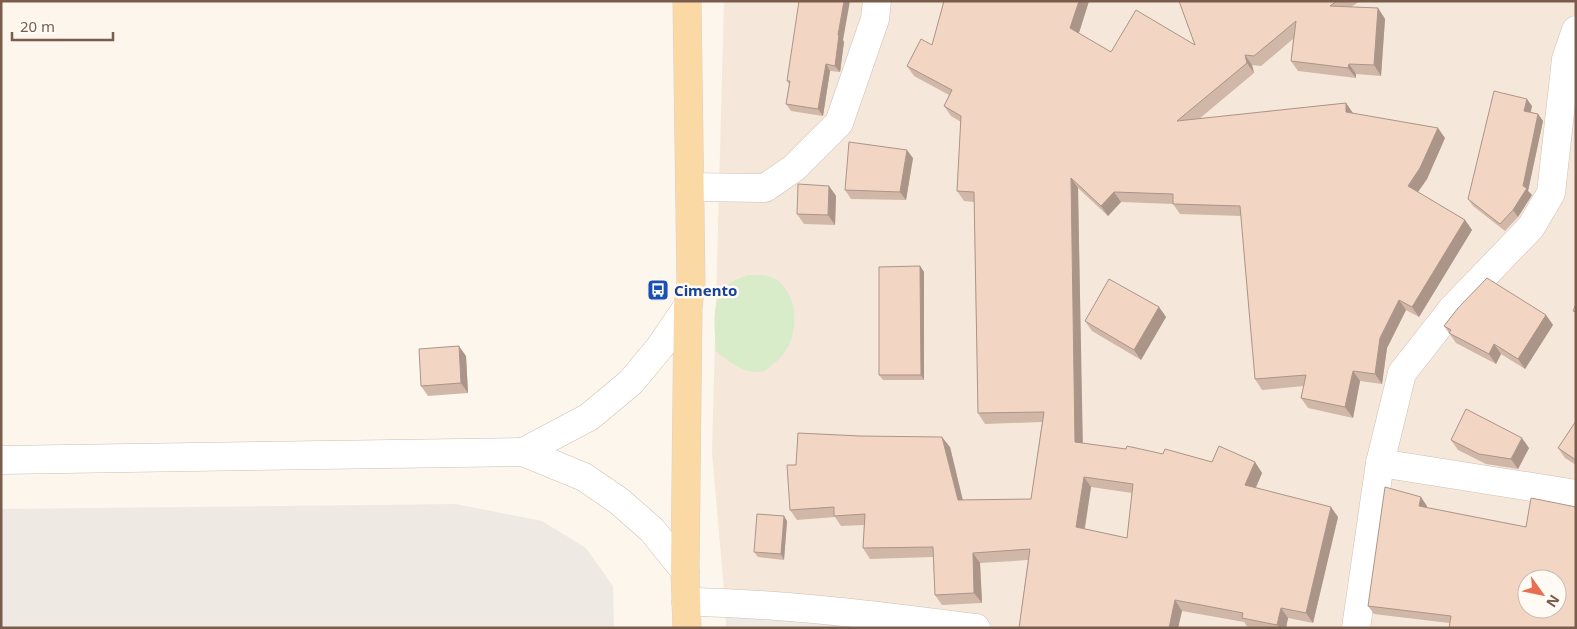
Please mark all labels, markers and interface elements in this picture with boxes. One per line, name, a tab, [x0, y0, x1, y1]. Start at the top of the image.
scale bar	[12, 10, 114, 42]
text: 20 m	[20, 16, 55, 36]
bus stop icon: Cimento	[646, 278, 670, 302]
place label: Cimento	[674, 280, 737, 300]
north arrow	[1517, 569, 1567, 619]
text: N	[1542, 591, 1564, 611]

